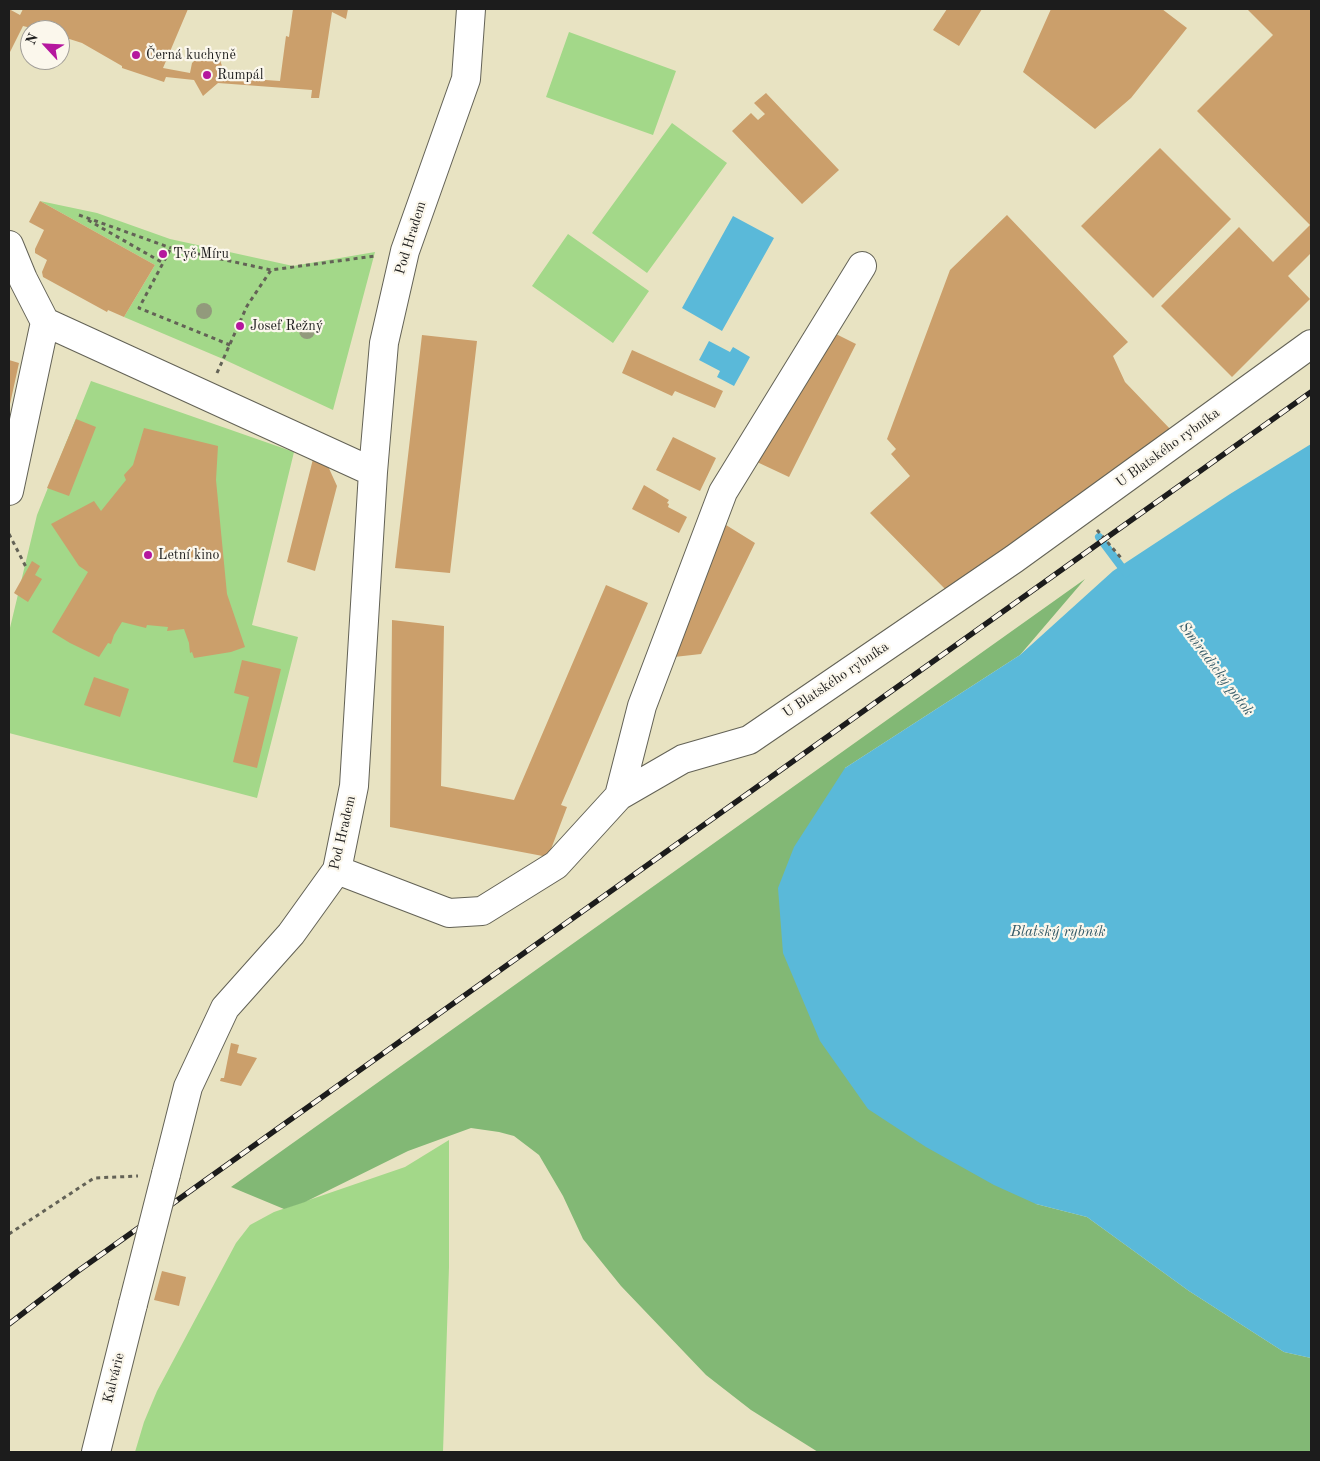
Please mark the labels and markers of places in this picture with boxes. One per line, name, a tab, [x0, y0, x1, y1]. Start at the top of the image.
place label: Černá kuchyně	[146, 47, 236, 63]
marker: Černá kuchyně	[130, 49, 142, 61]
place label: Rumpál	[217, 67, 264, 83]
marker: Rumpál	[201, 69, 213, 81]
place label: Tyč Míru	[173, 246, 229, 262]
marker: Tyč Míru	[157, 248, 169, 260]
place label: Josef Režný	[250, 318, 323, 334]
marker: Josef Režný	[234, 320, 246, 332]
place label: Letní kino	[158, 547, 220, 563]
marker: Letní kino	[142, 549, 154, 561]

